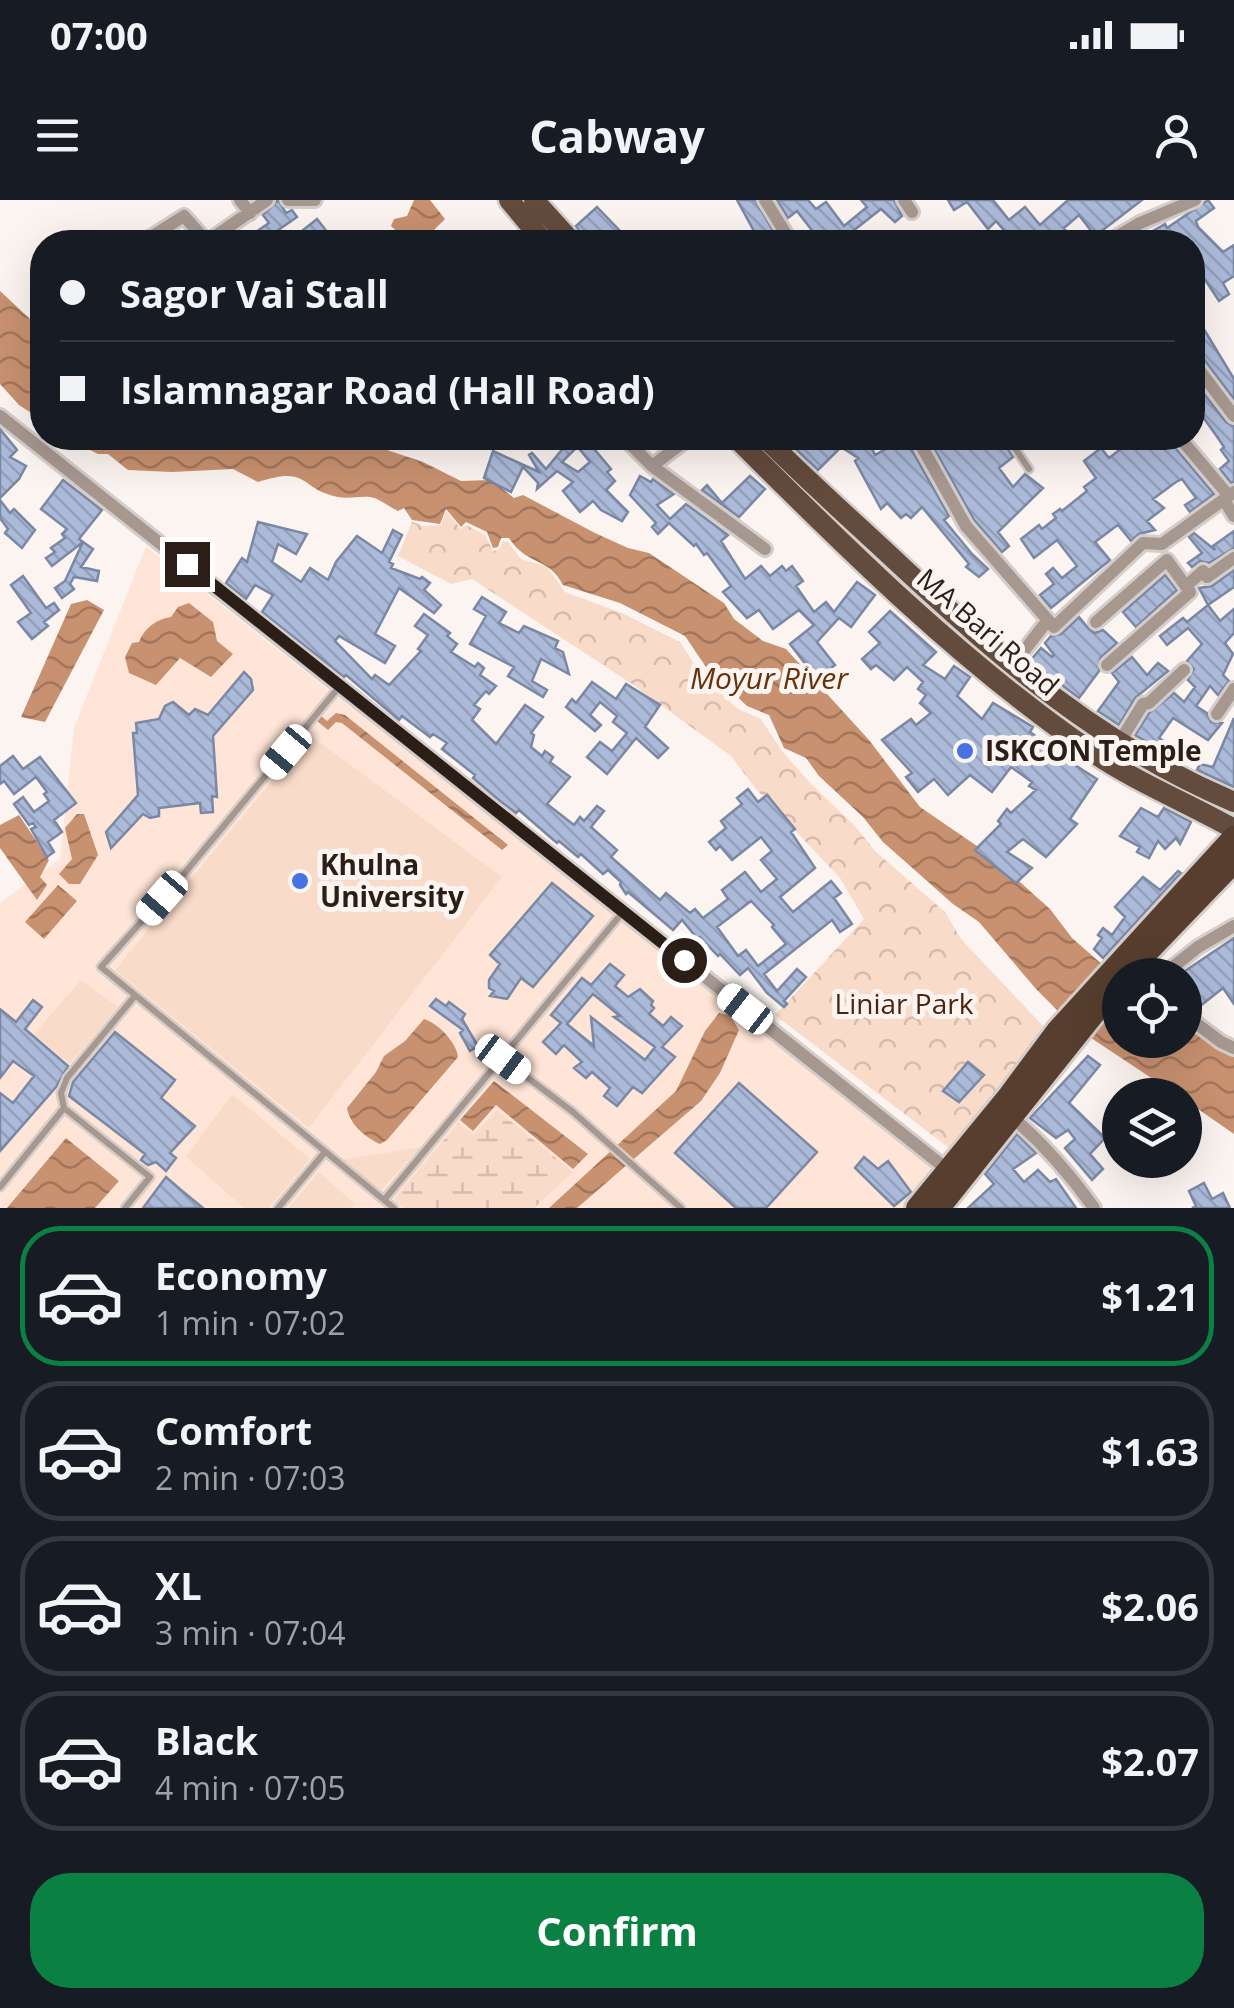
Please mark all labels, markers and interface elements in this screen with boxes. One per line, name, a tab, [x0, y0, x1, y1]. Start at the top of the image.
text: 07:00	[50, 9, 148, 61]
text: Cabway	[529, 105, 705, 166]
icon: menu	[30, 108, 85, 163]
icon: person	[1149, 108, 1204, 163]
text: Sagor Vai Stall	[120, 267, 389, 319]
text: Islamnagar Road (Hall Road)	[120, 363, 655, 415]
route end	[165, 542, 210, 587]
street label: MA Bari Road	[910, 559, 1068, 703]
water label: Moyur River	[690, 657, 849, 698]
car	[255, 719, 317, 785]
place label: ISKCON Temple	[985, 731, 1202, 769]
marker: ISKCON Temple	[954, 740, 976, 762]
place label: Khulna University	[320, 845, 464, 915]
car	[131, 866, 193, 930]
marker: Khulna University	[289, 870, 311, 892]
route start	[662, 938, 707, 983]
map controls	[1102, 958, 1202, 1178]
button: locate	[1102, 958, 1202, 1058]
car	[712, 979, 778, 1039]
park label: Liniar Park	[835, 984, 974, 1022]
car	[470, 1029, 536, 1089]
button: layers	[1102, 1078, 1202, 1178]
text: Economy	[155, 1249, 327, 1301]
icon: car	[35, 1251, 125, 1341]
text: $1.21	[1101, 1270, 1199, 1322]
text: 1 min · 07:02	[155, 1301, 346, 1344]
text: Comfort	[155, 1404, 312, 1456]
icon: car	[35, 1406, 125, 1496]
text: $1.63	[1101, 1425, 1199, 1477]
text: 2 min · 07:03	[155, 1456, 346, 1499]
text: XL	[155, 1559, 202, 1611]
icon: car	[35, 1561, 125, 1651]
text: $2.06	[1101, 1580, 1199, 1632]
text: 3 min · 07:04	[155, 1611, 346, 1654]
text: Black	[155, 1714, 258, 1766]
icon: car	[35, 1716, 125, 1806]
text: $2.07	[1101, 1735, 1199, 1787]
text: 4 min · 07:05	[155, 1766, 346, 1809]
button: Confirm	[30, 1873, 1204, 1988]

